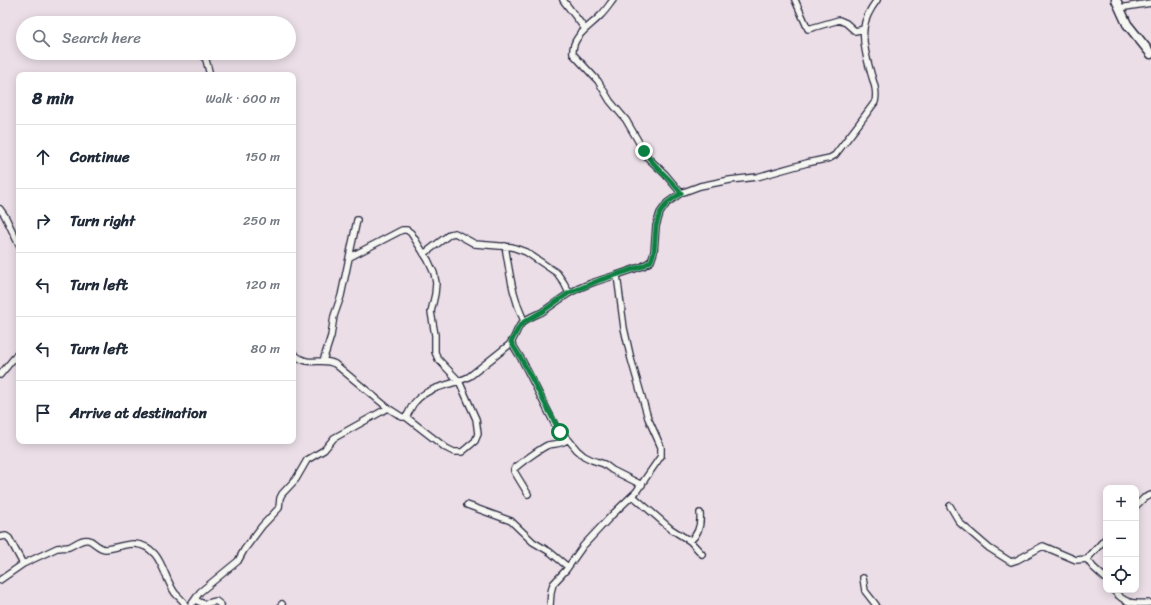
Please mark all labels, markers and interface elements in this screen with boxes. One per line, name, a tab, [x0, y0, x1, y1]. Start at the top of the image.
search box	[16, 16, 296, 60]
text: Search here	[62, 25, 141, 51]
icon: search	[30, 27, 52, 49]
text: 8 min	[32, 83, 74, 113]
text: Walk · 600 m	[205, 87, 280, 110]
route end	[635, 142, 653, 160]
text: Continue	[70, 144, 130, 170]
text: 150 m	[245, 145, 280, 168]
icon: ahead	[32, 146, 54, 168]
text: Turn right	[70, 208, 135, 234]
text: 250 m	[243, 209, 280, 232]
icon: right	[32, 210, 54, 232]
text: Turn left	[70, 272, 128, 298]
text: 120 m	[245, 273, 280, 296]
icon: left	[32, 274, 54, 296]
text: Turn left	[70, 336, 128, 362]
text: 80 m	[251, 337, 280, 360]
icon: left	[32, 338, 54, 360]
text: Arrive at destination	[70, 400, 207, 426]
icon: arrive	[32, 402, 54, 424]
route start	[551, 423, 569, 441]
map controls	[1103, 485, 1139, 593]
button: +	[1103, 485, 1139, 521]
button: −	[1103, 521, 1139, 557]
button: locate	[1103, 557, 1139, 593]

